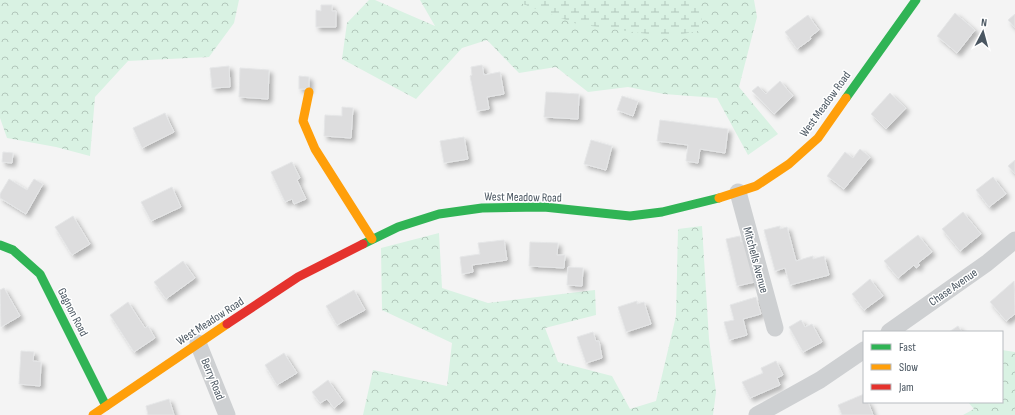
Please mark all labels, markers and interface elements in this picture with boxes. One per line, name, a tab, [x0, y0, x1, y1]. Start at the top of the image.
north arrow	[963, 12, 1003, 52]
text: N	[980, 16, 988, 29]
street label: West Meadow Road	[797, 69, 854, 140]
street label: West Meadow Road	[484, 189, 562, 206]
street label: Mitchells Avenue	[740, 225, 772, 295]
street label: Chase Avenue	[926, 265, 981, 310]
street label: Gagnon Road	[54, 285, 91, 339]
street label: West Meadow Road	[174, 294, 247, 349]
legend	[863, 331, 1003, 403]
text: Fast	[899, 340, 916, 355]
street label: Berry Road	[197, 356, 228, 402]
text: Slow	[899, 360, 918, 375]
text: Jam	[898, 380, 914, 395]

